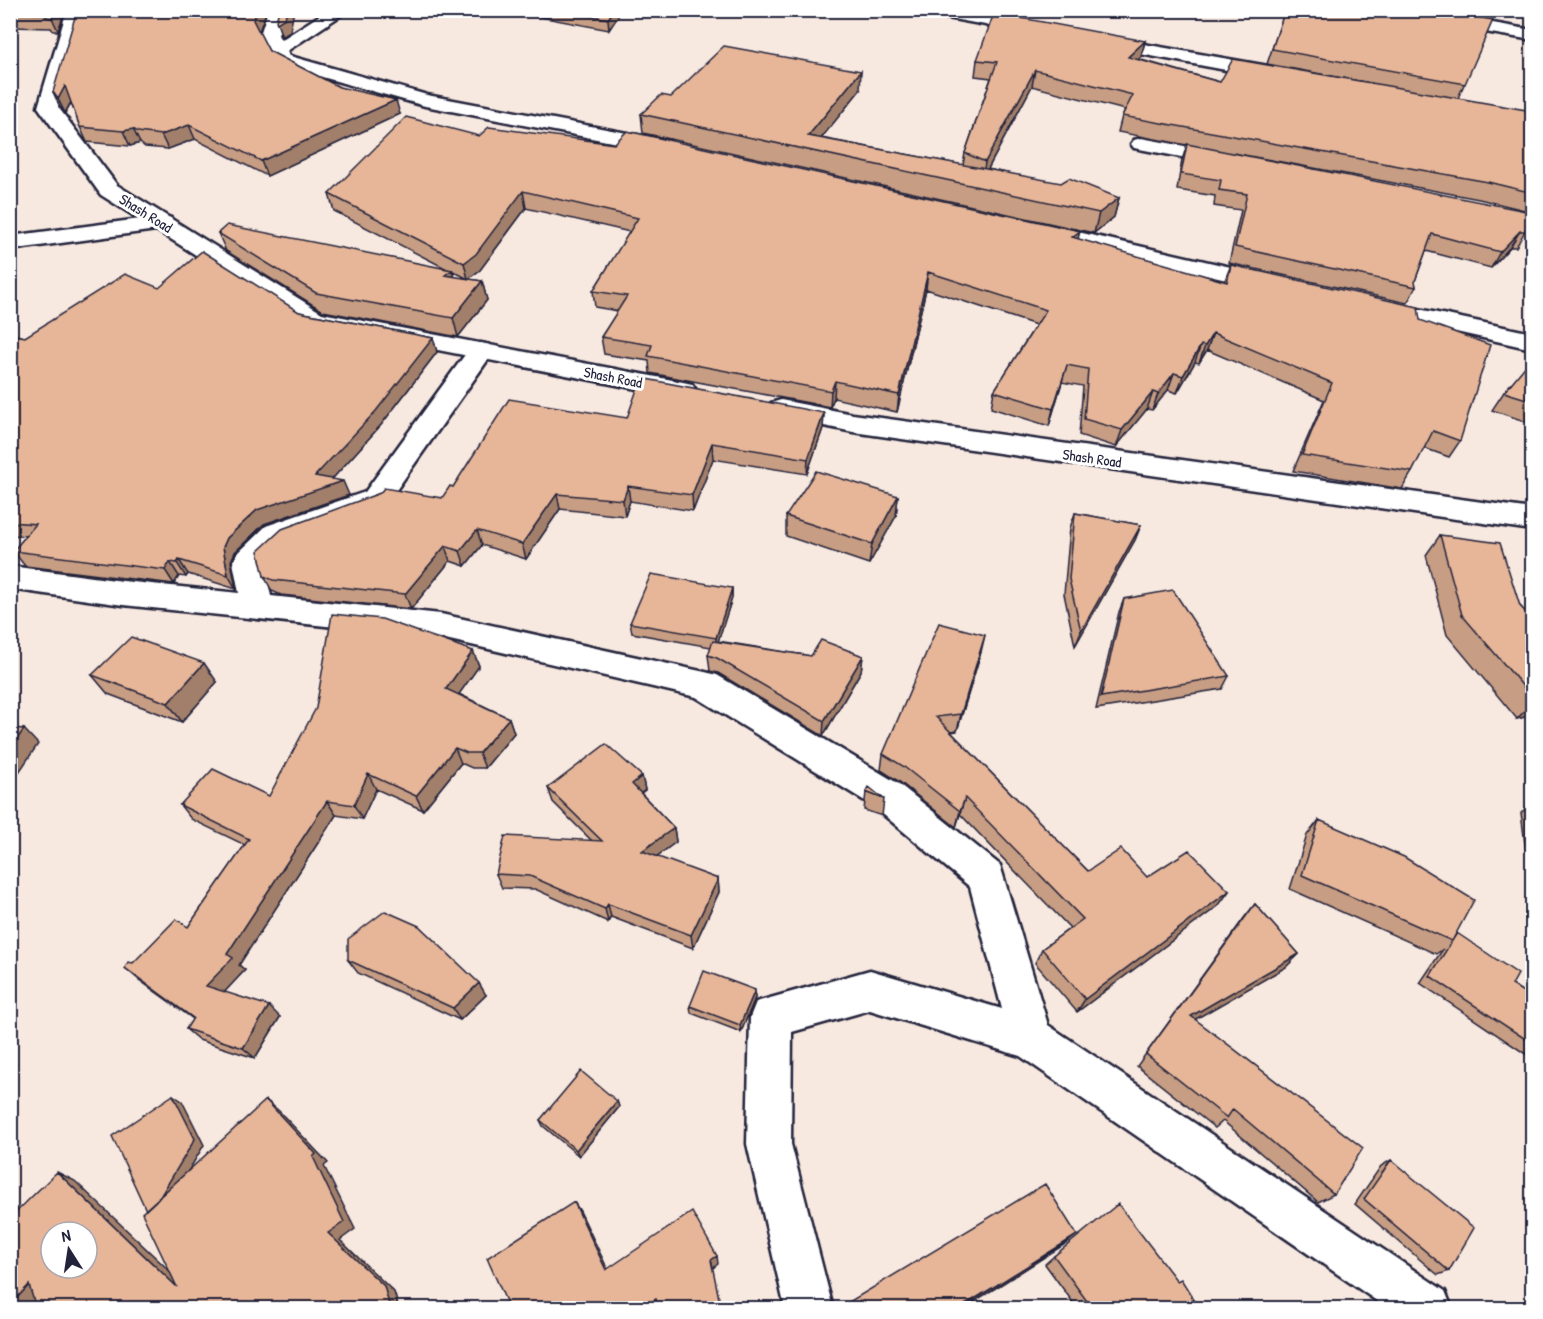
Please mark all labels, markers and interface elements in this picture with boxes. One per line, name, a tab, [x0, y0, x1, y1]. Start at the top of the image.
street label: Shash Road	[115, 188, 177, 238]
street label: Shash Road	[582, 361, 644, 393]
street label: Shash Road	[1061, 443, 1123, 473]
north arrow	[39, 1220, 99, 1280]
text: N	[59, 1224, 73, 1247]

